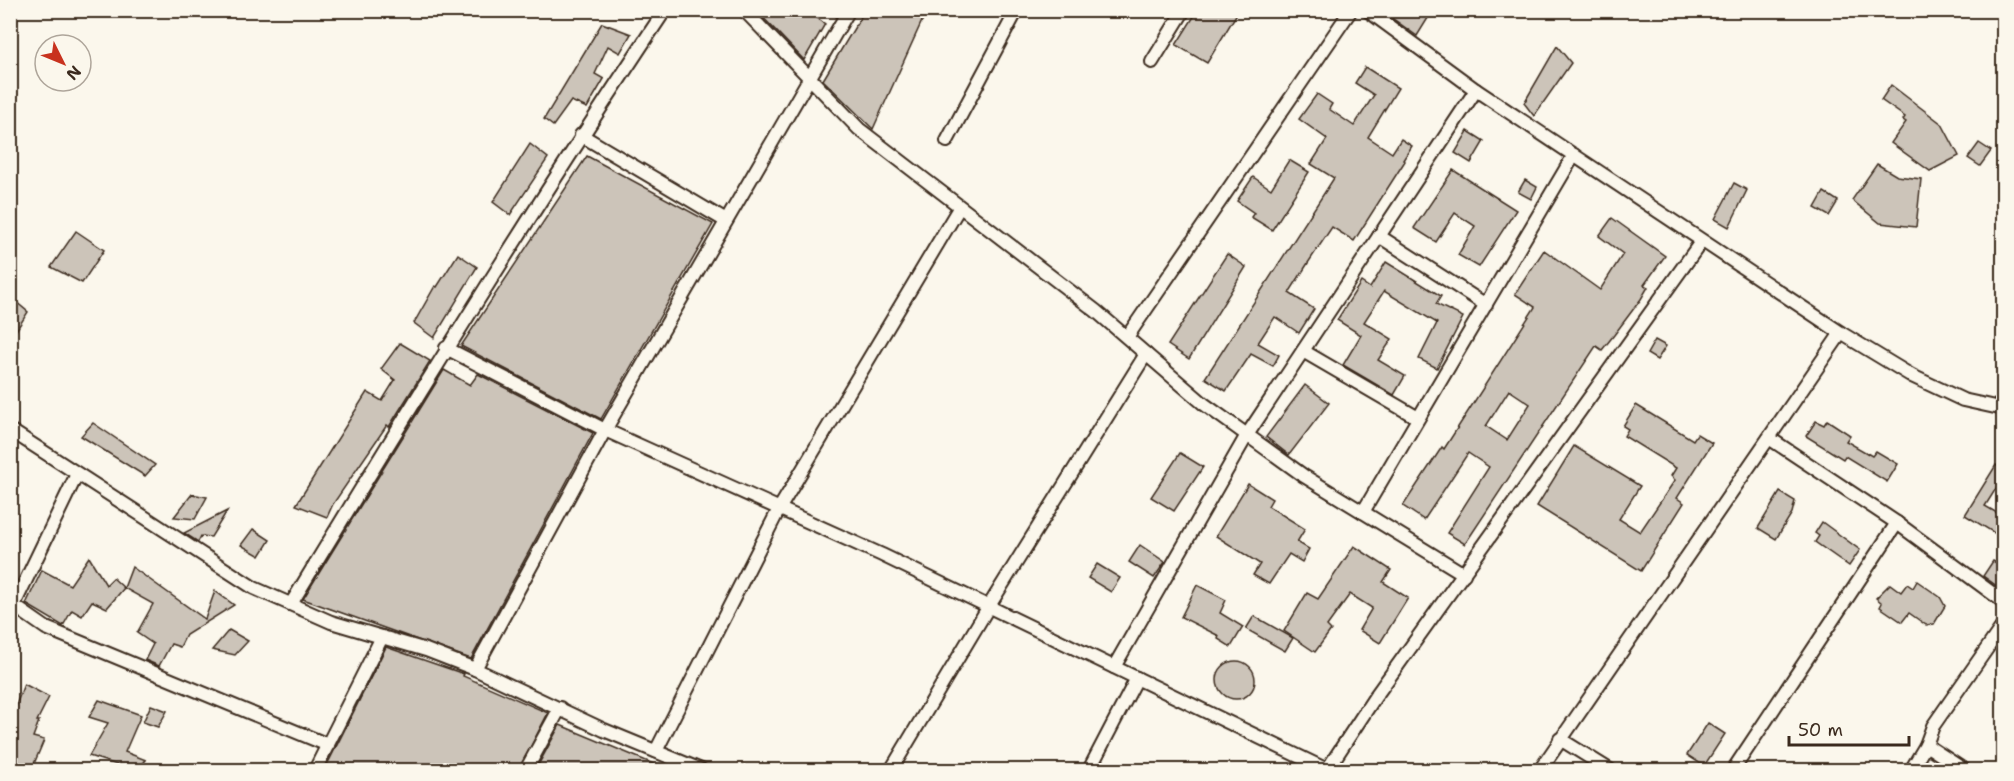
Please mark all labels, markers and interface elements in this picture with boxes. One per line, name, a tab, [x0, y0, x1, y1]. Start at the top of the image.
north arrow	[33, 33, 93, 93]
text: N	[62, 61, 86, 85]
scale bar	[1789, 709, 1909, 747]
text: 50 m	[1798, 718, 1843, 742]

